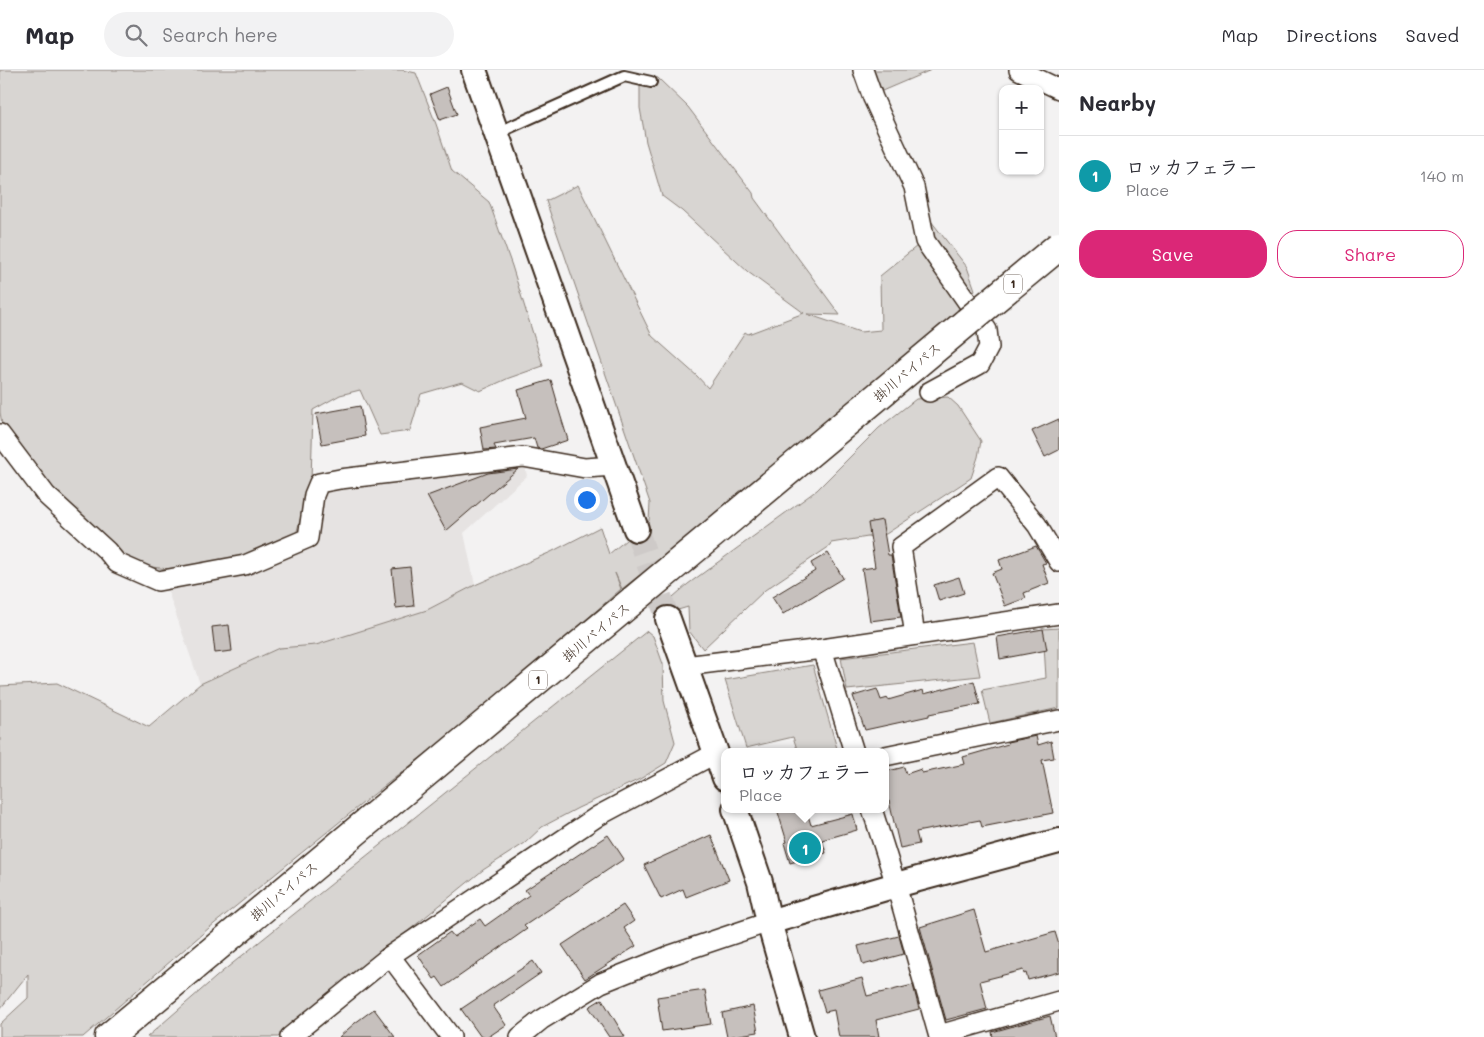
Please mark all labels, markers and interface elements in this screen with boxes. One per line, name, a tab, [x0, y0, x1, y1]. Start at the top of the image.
search box	[104, 12, 454, 57]
text: Map	[25, 19, 74, 50]
icon: search	[122, 21, 150, 49]
text: Search here	[162, 22, 278, 47]
text: Map	[1221, 23, 1258, 47]
text: Directions	[1286, 23, 1378, 47]
text: Saved	[1406, 23, 1459, 47]
map controls	[999, 85, 1044, 175]
button: +	[999, 85, 1044, 130]
text: Nearby	[1079, 89, 1156, 116]
button: −	[999, 130, 1044, 175]
text: ロッカフェラー	[1126, 154, 1257, 179]
text: 1	[1091, 165, 1099, 186]
text: 140 m	[1420, 165, 1464, 186]
text: Place	[1126, 179, 1169, 200]
button: Save	[1079, 230, 1267, 278]
button: Share	[1277, 230, 1464, 278]
road number: 1	[1004, 274, 1022, 293]
street label: 掛川バイパス	[868, 337, 945, 406]
your location	[574, 487, 600, 513]
street label: 掛川バイパス	[557, 597, 634, 666]
road number: 1	[529, 670, 547, 690]
popup	[721, 748, 889, 813]
text: ロッカフェラー	[739, 759, 871, 784]
text: Place	[739, 784, 782, 805]
pin: 1	[789, 829, 821, 867]
street label: 掛川バイパス	[245, 856, 322, 925]

